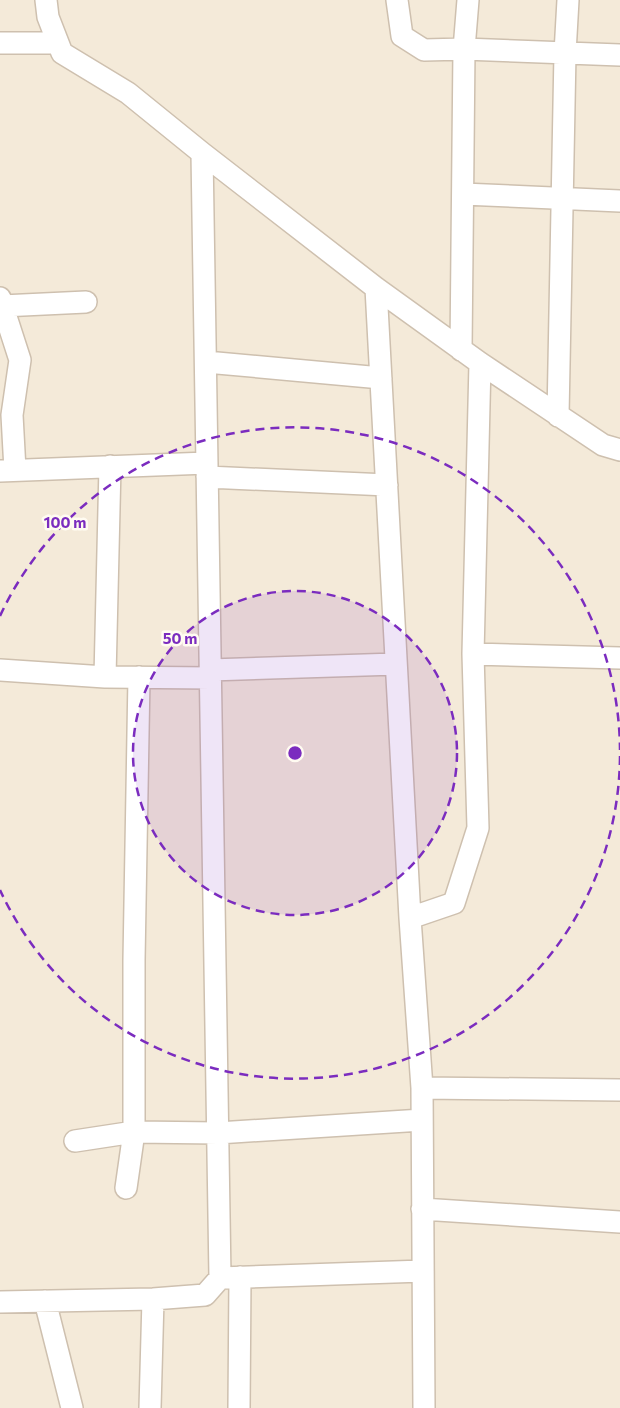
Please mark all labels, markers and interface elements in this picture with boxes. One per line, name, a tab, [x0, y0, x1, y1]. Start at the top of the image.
text: 100 m	[44, 513, 86, 531]
text: 50 m	[163, 629, 197, 647]
centre of rings	[286, 744, 304, 762]

